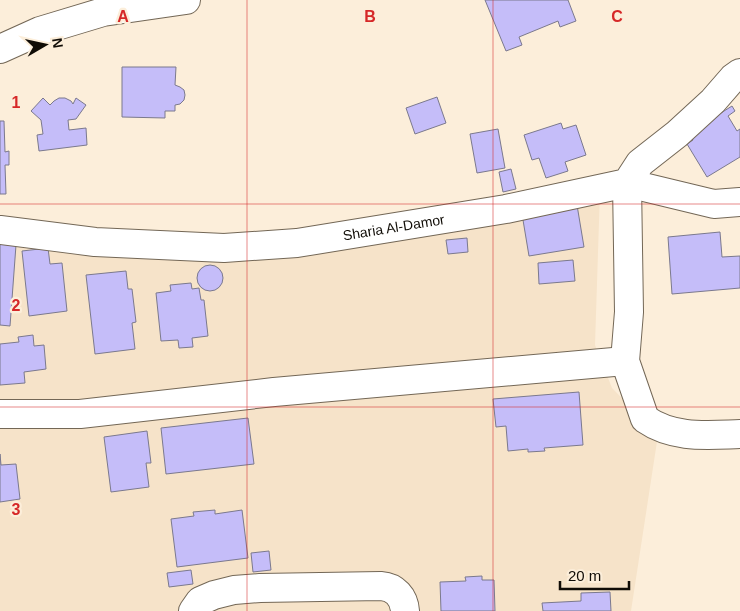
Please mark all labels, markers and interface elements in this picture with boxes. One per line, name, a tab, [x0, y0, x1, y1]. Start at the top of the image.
text: A	[117, 8, 129, 25]
text: B	[364, 8, 376, 25]
text: C	[611, 8, 623, 25]
north arrow	[20, 20, 70, 70]
text: N	[49, 37, 67, 49]
text: 1	[12, 94, 21, 111]
street label: Sharia Al-Damor	[342, 211, 446, 243]
text: 2	[12, 297, 21, 314]
text: 3	[12, 501, 21, 518]
scale bar	[560, 558, 629, 590]
text: 20 m	[568, 567, 601, 584]

